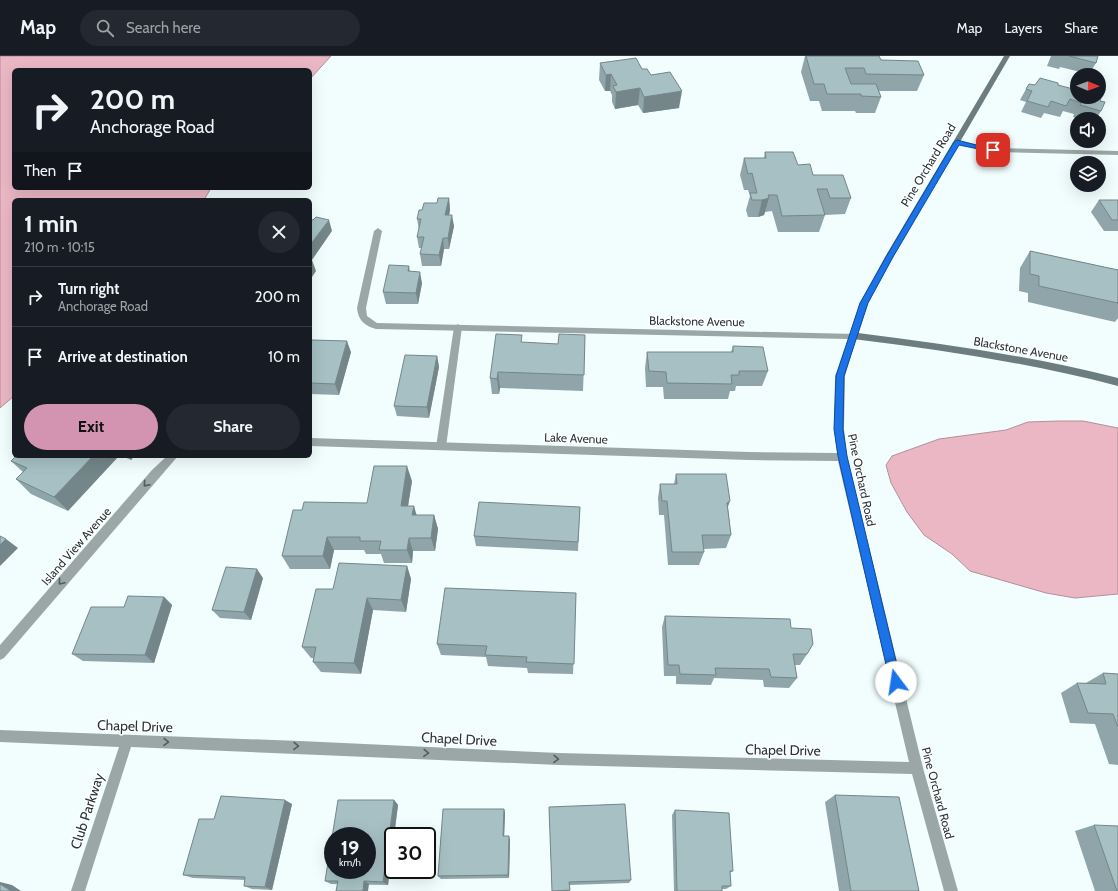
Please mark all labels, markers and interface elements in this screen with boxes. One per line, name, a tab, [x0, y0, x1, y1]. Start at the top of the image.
search box	[80, 10, 360, 46]
text: Map	[20, 16, 56, 39]
icon: search	[94, 17, 116, 39]
text: Search here	[126, 19, 201, 37]
text: Map	[957, 19, 982, 37]
text: Layers	[1004, 19, 1042, 37]
text: Share	[1064, 19, 1098, 37]
north arrow	[1070, 68, 1106, 104]
map controls	[1070, 68, 1106, 192]
text: 200 m	[90, 82, 175, 116]
icon: right	[24, 84, 76, 136]
button: sound	[1070, 112, 1106, 148]
text: Anchorage Road	[90, 116, 214, 138]
street label: Pine Orchard Road	[897, 121, 959, 209]
pin	[976, 133, 1010, 167]
icon: arrive	[982, 139, 1004, 161]
button: layers	[1070, 156, 1106, 192]
icon: arrive	[64, 160, 86, 182]
text: Then	[24, 162, 56, 180]
text: 1 min	[24, 209, 78, 238]
button: close	[258, 211, 300, 253]
text: 210 m · 10:15	[24, 239, 95, 255]
text: Turn right	[58, 280, 119, 298]
icon: right	[24, 286, 46, 308]
text: 200 m	[255, 288, 300, 306]
text: Anchorage Road	[58, 298, 148, 314]
street label: Blackstone Avenue	[649, 313, 745, 329]
street label: Blackstone Avenue	[973, 333, 1069, 365]
icon: arrive	[24, 346, 46, 368]
text: Arrive at destination	[58, 348, 188, 366]
text: 10 m	[268, 348, 300, 366]
button: Exit	[24, 404, 158, 450]
button: Share	[166, 404, 300, 450]
street label: Lake Avenue	[544, 429, 608, 447]
street label: Pine Orchard Road	[845, 432, 879, 528]
one-way arrow	[144, 479, 151, 487]
street label: Island View Avenue	[38, 504, 114, 588]
one-way arrow	[59, 578, 66, 585]
position arrow	[875, 661, 917, 703]
street label: Chapel Drive	[97, 716, 173, 736]
street label: Chapel Drive	[421, 728, 497, 750]
one-way arrow	[163, 737, 169, 746]
street label: Chapel Drive	[745, 740, 821, 760]
one-way arrow	[293, 742, 299, 751]
street label: Pine Orchard Road	[919, 745, 957, 841]
one-way arrow	[423, 748, 429, 757]
one-way arrow	[553, 755, 559, 763]
street label: Club Parkway	[66, 771, 108, 851]
speed limit sign: 30	[384, 827, 436, 879]
text: 19	[341, 836, 359, 860]
text: km/h	[339, 856, 361, 869]

